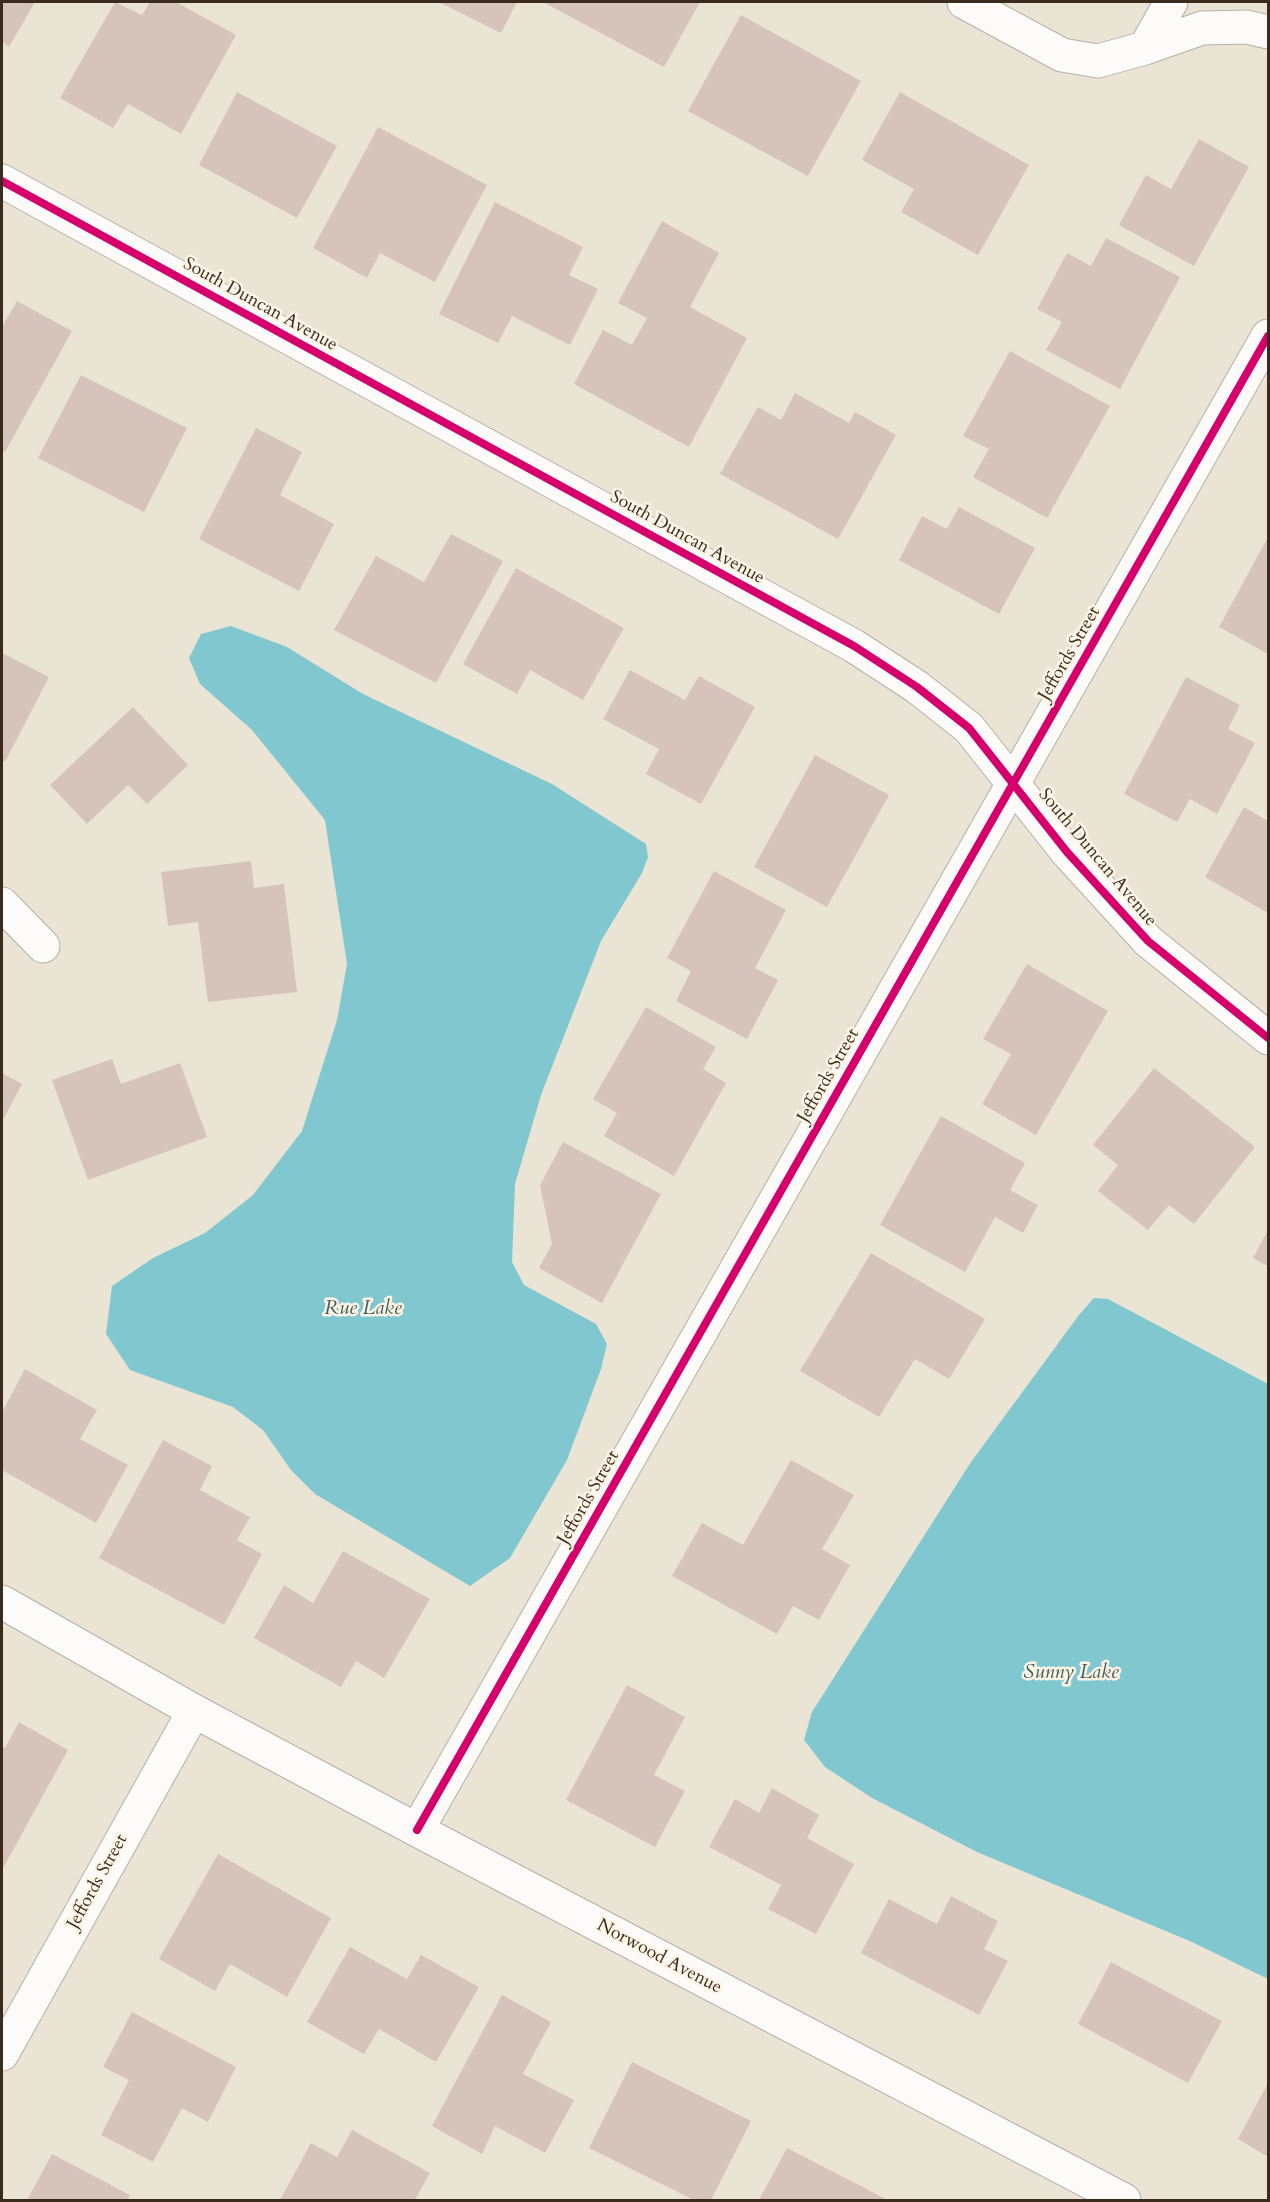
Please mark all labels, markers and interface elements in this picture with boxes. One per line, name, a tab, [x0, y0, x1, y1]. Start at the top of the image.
street label: South Duncan Avenue	[179, 254, 341, 356]
street label: South Duncan Avenue	[606, 487, 768, 589]
street label: Jeffords Street	[1034, 603, 1106, 705]
street label: South Duncan Avenue	[1033, 785, 1161, 931]
street label: Jeffords Street	[793, 1025, 865, 1127]
water label: Rue Lake	[324, 1297, 402, 1321]
street label: Jeffords Street	[553, 1447, 625, 1549]
water label: Sunny Lake	[1023, 1661, 1119, 1685]
street label: Jeffords Street	[63, 1831, 133, 1933]
street label: Norwood Avenue	[593, 1915, 725, 1999]

